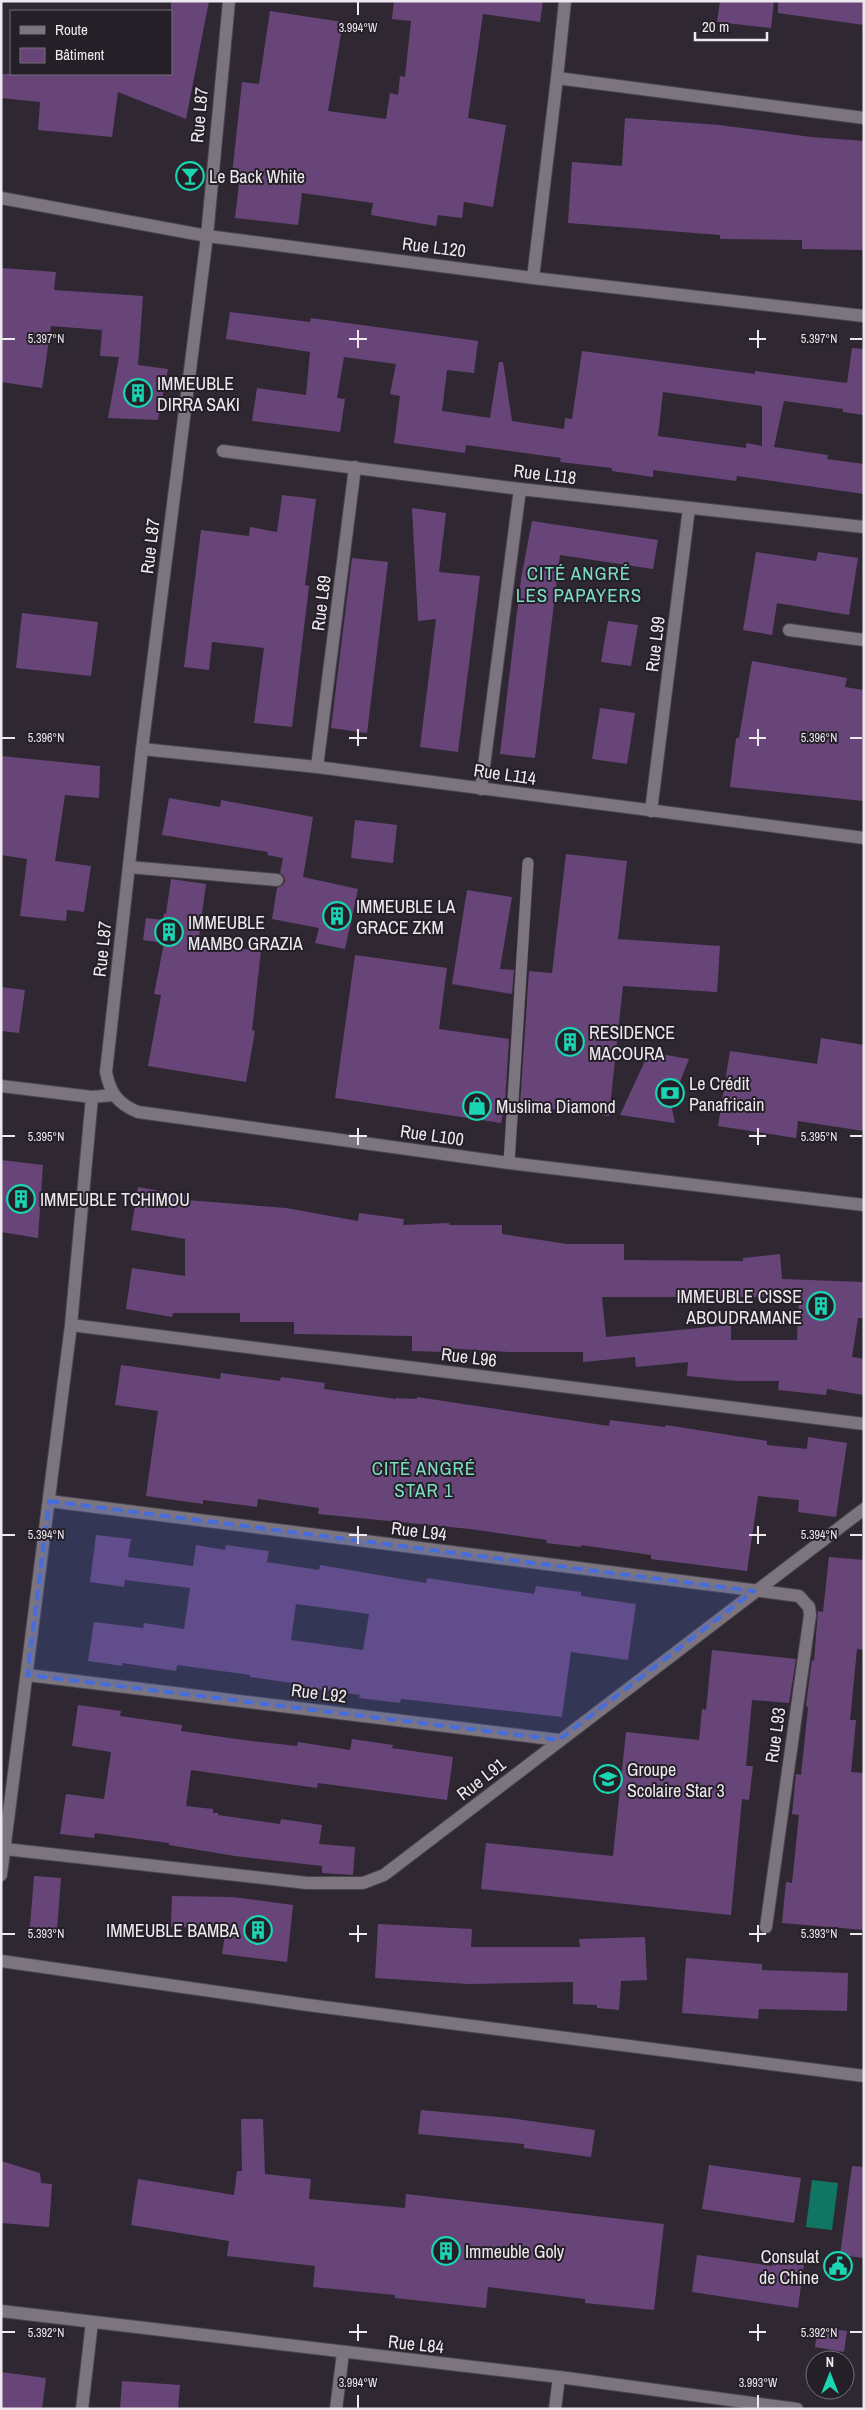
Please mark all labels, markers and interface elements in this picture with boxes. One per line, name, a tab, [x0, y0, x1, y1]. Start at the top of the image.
legend	[10, 10, 172, 75]
scale bar	[695, 10, 768, 42]
text: 20 m	[702, 16, 729, 37]
text: Route	[55, 19, 88, 40]
text: 3.994°W	[339, 20, 378, 36]
text: Bâtiment	[55, 44, 105, 65]
street label: Rue L87	[184, 86, 214, 144]
bar icon: Le Back White	[175, 161, 205, 191]
place label: Le Back White	[209, 164, 305, 189]
street label: Rue L120	[401, 231, 467, 263]
text: 5.397°N	[28, 331, 64, 347]
text: 5.397°N	[801, 331, 837, 347]
place label: IMMEUBLE DIRRA SAKI	[157, 371, 240, 417]
building icon: IMMEUBLE DIRRA SAKI	[123, 378, 153, 408]
street label: Rue L118	[512, 458, 578, 490]
street label: Rue L87	[134, 517, 166, 575]
district label: CITÉ ANGRÉ LES PAPAYERS	[516, 560, 642, 608]
street label: Rue L89	[305, 574, 337, 632]
street label: Rue L99	[639, 615, 671, 673]
text: 5.396°N	[28, 730, 64, 746]
text: 5.396°N	[801, 730, 837, 746]
street label: Rue L114	[472, 757, 538, 791]
place label: IMMEUBLE LA GRACE ZKM	[356, 894, 455, 940]
building icon: IMMEUBLE LA GRACE ZKM	[322, 901, 352, 931]
place label: IMMEUBLE MAMBO GRAZIA	[188, 910, 303, 956]
building icon: IMMEUBLE MAMBO GRAZIA	[154, 917, 184, 947]
street label: Rue L87	[87, 920, 117, 978]
place label: RESIDENCE MACOURA	[589, 1020, 675, 1066]
building icon: RESIDENCE MACOURA	[555, 1027, 585, 1057]
place label: Le Crédit Panafricain	[689, 1071, 765, 1117]
bank icon: Le Crédit Panafricain	[655, 1078, 685, 1108]
shop icon: Muslima Diamond	[462, 1091, 492, 1121]
place label: Muslima Diamond	[496, 1094, 616, 1119]
street label: Rue L100	[399, 1118, 465, 1152]
text: 5.395°N	[28, 1129, 64, 1145]
text: 5.395°N	[801, 1129, 837, 1145]
building icon: IMMEUBLE TCHIMOU	[6, 1184, 36, 1214]
place label: IMMEUBLE TCHIMOU	[40, 1187, 190, 1212]
place label: IMMEUBLE CISSE ABOUDRAMANE	[677, 1284, 802, 1330]
building icon: IMMEUBLE CISSE ABOUDRAMANE	[806, 1291, 836, 1321]
street label: Rue L96	[440, 1341, 498, 1373]
district label: CITÉ ANGRÉ STAR 1	[372, 1455, 476, 1503]
street label: Rue L94	[390, 1515, 448, 1547]
text: 5.394°N	[28, 1527, 64, 1543]
text: 5.394°N	[801, 1527, 837, 1543]
street label: Rue L92	[290, 1677, 348, 1709]
street label: Rue L93	[759, 1706, 791, 1764]
street label: Rue L91	[451, 1751, 511, 1806]
place label: Groupe Scolaire Star 3	[627, 1757, 725, 1803]
school or university icon: Groupe Scolaire Star 3	[593, 1764, 623, 1794]
building icon: IMMEUBLE BAMBA	[243, 1915, 273, 1945]
place label: IMMEUBLE BAMBA	[106, 1918, 239, 1943]
text: 5.393°N	[28, 1926, 64, 1942]
text: 5.393°N	[801, 1926, 837, 1942]
building icon: Immeuble Goly	[431, 2236, 461, 2266]
place label: Immeuble Goly	[465, 2239, 565, 2264]
place label: Consulat de Chine	[759, 2244, 819, 2290]
public building icon: Consulat de Chine	[823, 2251, 853, 2281]
text: 5.392°N	[28, 2325, 64, 2341]
text: 5.392°N	[801, 2325, 837, 2341]
street label: Rue L84	[387, 2329, 445, 2359]
north arrow	[805, 2350, 855, 2400]
text: N	[826, 2353, 834, 2371]
text: 3.994°W	[339, 2375, 378, 2391]
text: 3.993°W	[739, 2375, 778, 2391]

